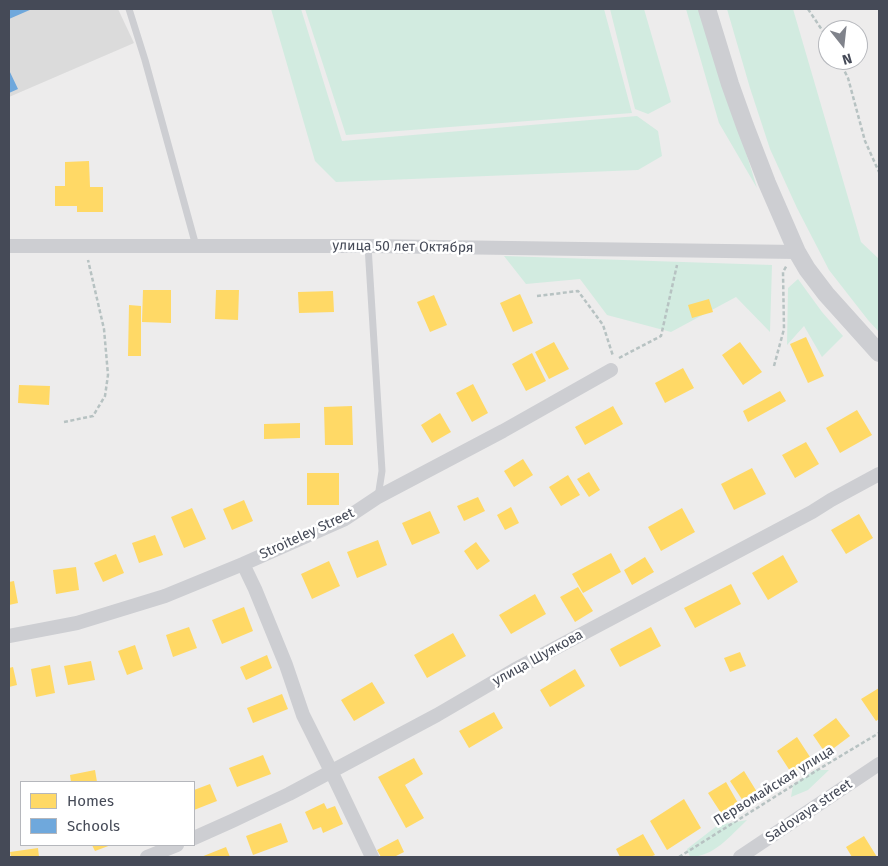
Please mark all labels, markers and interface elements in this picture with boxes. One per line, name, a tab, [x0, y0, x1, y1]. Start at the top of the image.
north arrow	[818, 20, 868, 70]
text: N	[840, 49, 854, 68]
street label: улица 50 лет Октября	[332, 237, 474, 257]
street label: Stroiteley Street	[257, 505, 357, 563]
street label: улица Шуякова	[490, 626, 586, 690]
street label: Первомайская улица	[711, 742, 837, 830]
street label: Sadovaya street	[763, 776, 855, 846]
legend	[20, 781, 195, 846]
text: Homes	[67, 792, 114, 810]
text: Schools	[67, 817, 120, 835]

